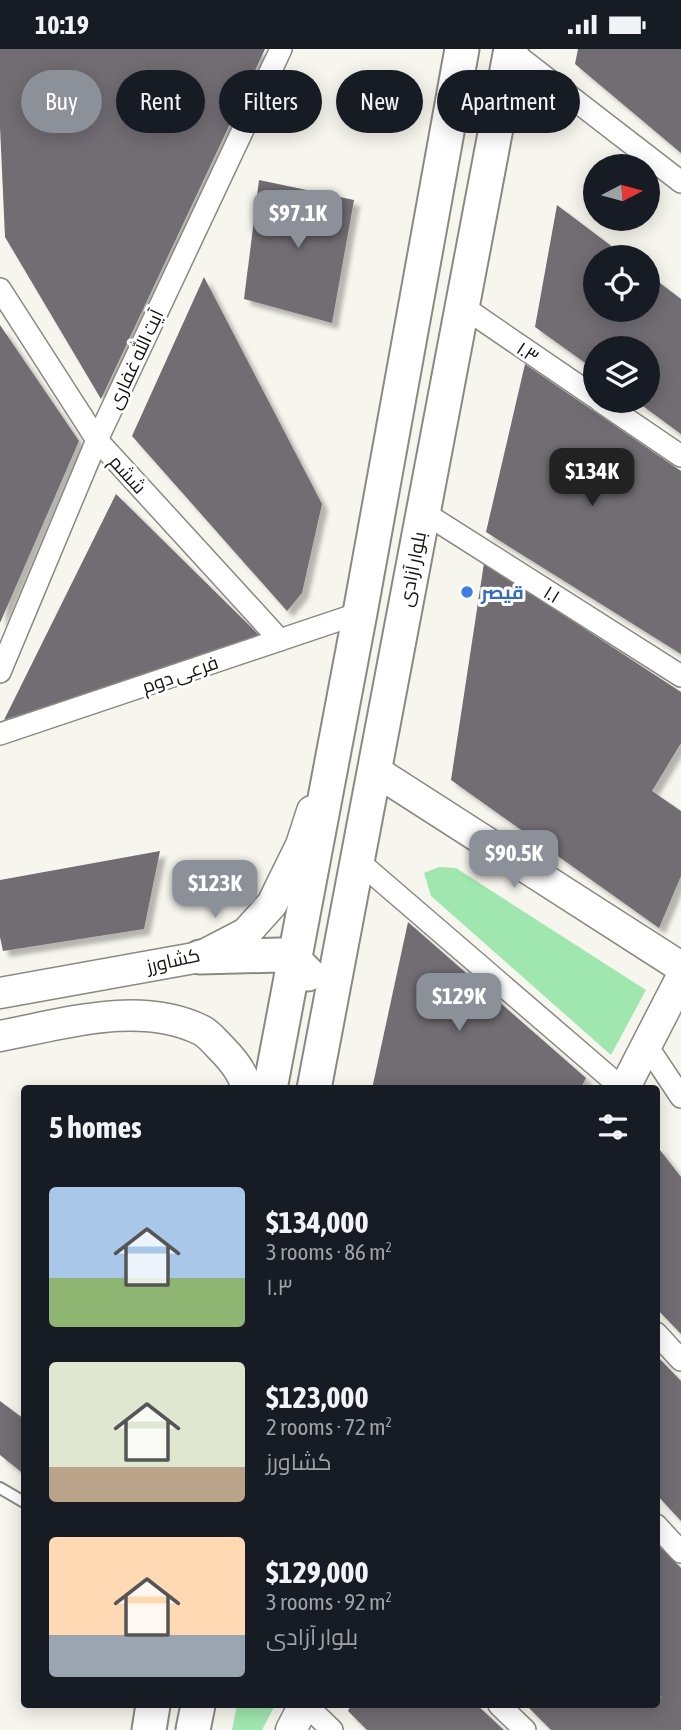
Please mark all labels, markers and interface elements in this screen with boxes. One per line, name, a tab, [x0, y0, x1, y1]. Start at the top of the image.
text: 10:19	[35, 10, 89, 40]
chip: Buy	[21, 70, 102, 133]
chip: Rent	[116, 70, 205, 133]
chip: Filters	[219, 70, 322, 133]
chip: New	[336, 70, 423, 133]
chip: Apartment	[437, 70, 580, 133]
north arrow	[583, 154, 660, 231]
map controls	[583, 154, 660, 413]
pin: $97.1K	[241, 191, 355, 250]
text: $97.1K	[269, 200, 327, 226]
button: locate	[583, 245, 660, 322]
street label: آیت الله غفاری	[101, 305, 169, 413]
button: layers	[583, 336, 660, 413]
street label: ۱.۳	[513, 337, 543, 367]
pin: $134K	[543, 449, 641, 508]
street label: ششم	[103, 450, 151, 500]
text: $134K	[565, 458, 619, 484]
street label: بلوار آزادی	[394, 530, 431, 609]
place label: قیصر	[480, 581, 524, 604]
street label: ۱.۱	[540, 581, 564, 607]
marker: قیصر	[459, 584, 475, 600]
street label: فرعی دوم	[139, 651, 222, 700]
pin: $90.5K	[457, 831, 571, 890]
text: $90.5K	[485, 840, 543, 866]
pin: $123K	[166, 861, 264, 920]
text: $123K	[188, 870, 242, 896]
street label: کشاورز	[143, 943, 202, 978]
pin: $129K	[410, 974, 508, 1033]
text: $129K	[432, 983, 486, 1009]
icon: filters	[594, 1108, 632, 1146]
text: 5 homes	[49, 1110, 142, 1144]
text: $134,000	[266, 1205, 369, 1239]
icon: home	[105, 1215, 189, 1299]
text: 3 rooms · 86 m²	[266, 1239, 392, 1265]
text: ۱.۳	[266, 1274, 293, 1300]
text: $123,000	[266, 1380, 369, 1414]
icon: home	[105, 1390, 189, 1474]
text: 2 rooms · 72 m²	[266, 1414, 392, 1440]
text: کشاورز	[266, 1449, 332, 1475]
text: $129,000	[266, 1555, 369, 1589]
icon: home	[105, 1565, 189, 1649]
text: 3 rooms · 92 m²	[266, 1589, 392, 1615]
text: بلوار آزادی	[266, 1624, 358, 1650]

